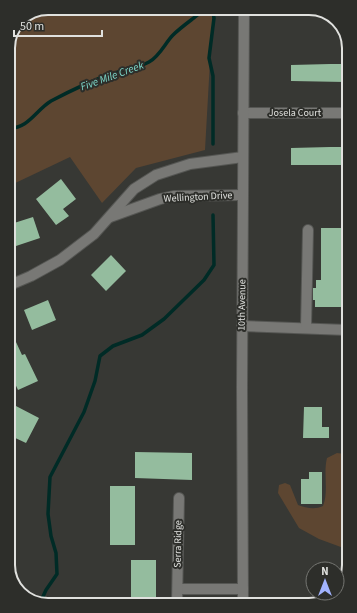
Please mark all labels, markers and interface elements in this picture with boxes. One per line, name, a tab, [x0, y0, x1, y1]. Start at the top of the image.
scale bar	[14, 12, 102, 38]
text: 50 m	[20, 18, 44, 35]
water label: Five Mile Creek	[78, 57, 146, 94]
street label: Josela Court	[269, 106, 322, 120]
street label: Wellington Drive	[163, 188, 233, 206]
street label: 10th Avenue	[235, 279, 249, 331]
street label: Serra Ridge	[171, 520, 185, 568]
north arrow	[305, 561, 345, 601]
text: N	[321, 564, 329, 579]

